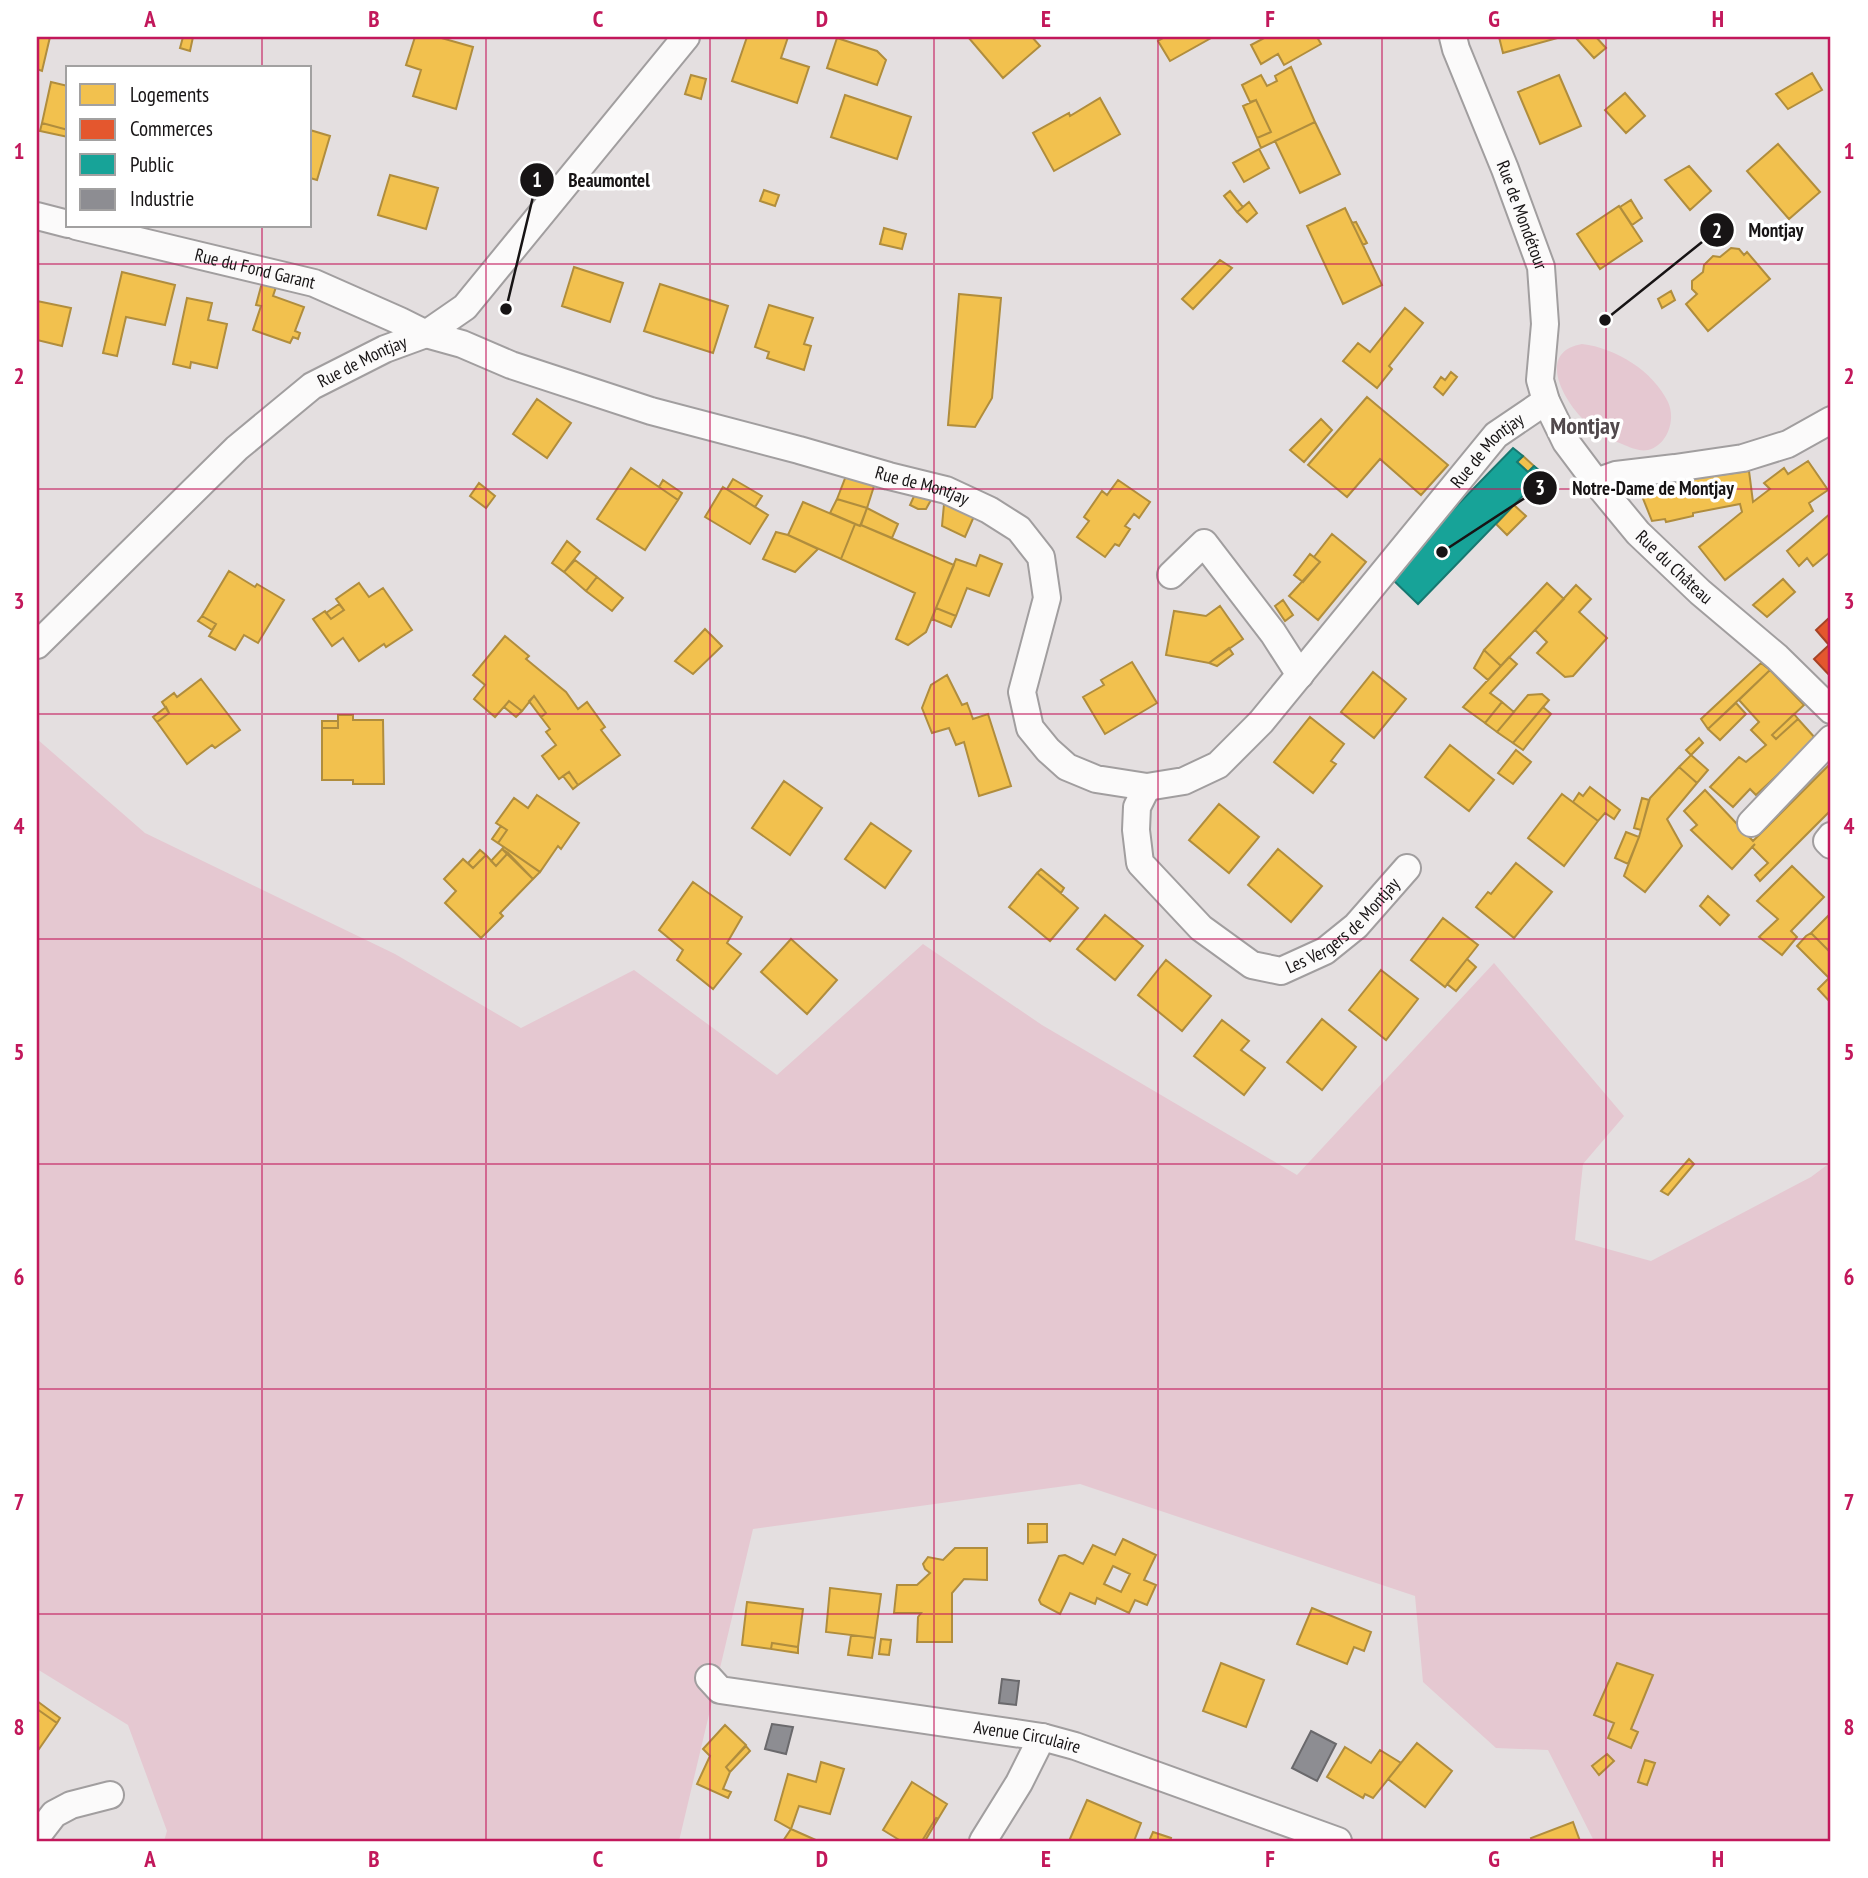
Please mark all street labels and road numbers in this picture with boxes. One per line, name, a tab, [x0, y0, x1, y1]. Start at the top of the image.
street label: Rue de Mondétour	[1492, 157, 1553, 273]
street label: Rue du Fond Garant	[193, 243, 318, 294]
street label: Rue de Montjay	[313, 330, 410, 392]
street label: Rue de Montjay	[1445, 407, 1528, 493]
street label: Rue de Montjay	[873, 461, 973, 510]
street label: Rue du Château	[1631, 525, 1718, 609]
street label: Les Vergers de Montjay	[1282, 872, 1405, 978]
street label: Avenue Circulaire	[972, 1715, 1084, 1758]

